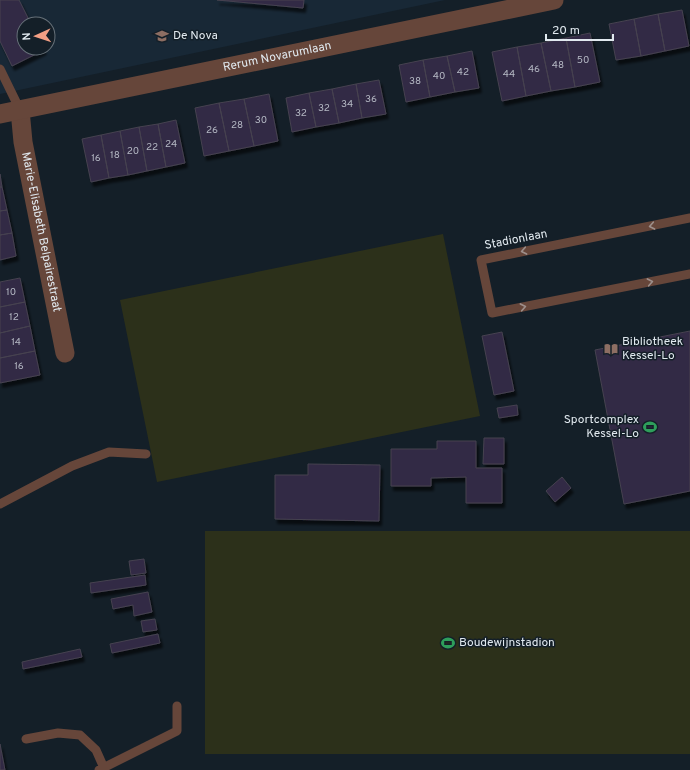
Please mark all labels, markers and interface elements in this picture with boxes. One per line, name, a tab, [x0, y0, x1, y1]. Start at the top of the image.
north arrow	[16, 16, 56, 56]
scale bar	[546, 16, 613, 42]
text: 20 m	[552, 23, 580, 39]
school or university icon: De Nova	[154, 28, 170, 44]
place label: De Nova	[173, 28, 218, 44]
text: N	[20, 32, 34, 41]
street label: Rerum Novarumlaan	[221, 38, 333, 76]
house number: 50	[577, 54, 589, 67]
house number: 48	[552, 59, 564, 72]
house number: 46	[528, 63, 540, 76]
house number: 42	[457, 66, 469, 79]
house number: 44	[503, 68, 515, 81]
house number: 40	[433, 70, 445, 83]
house number: 38	[409, 75, 421, 88]
house number: 36	[365, 93, 377, 106]
house number: 34	[341, 98, 353, 111]
house number: 32	[318, 102, 330, 115]
house number: 32	[295, 107, 307, 120]
house number: 30	[255, 114, 267, 127]
house number: 28	[231, 119, 243, 132]
house number: 26	[206, 124, 218, 137]
house number: 24	[165, 138, 177, 151]
house number: 22	[146, 141, 158, 154]
house number: 20	[127, 145, 139, 158]
house number: 18	[110, 149, 120, 162]
street label: Marie-Elisabeth Belpairestraat	[17, 151, 65, 314]
house number: 16	[91, 152, 101, 165]
one-way arrow	[649, 221, 655, 229]
street label: Stadionlaan	[483, 226, 549, 254]
one-way arrow	[521, 246, 527, 255]
one-way arrow	[647, 278, 654, 287]
house number: 10	[6, 286, 16, 299]
one-way arrow	[520, 303, 526, 312]
house number: 12	[9, 311, 19, 324]
place label: Bibliotheek Kessel-Lo	[622, 334, 683, 364]
house number: 14	[11, 336, 21, 349]
library icon: Bibliotheek Kessel-Lo	[603, 341, 619, 357]
house number: 16	[14, 360, 24, 373]
place label: Sportcomplex Kessel-Lo	[564, 412, 639, 442]
sports icon: Sportcomplex Kessel-Lo	[642, 419, 658, 435]
sports icon: Boudewijnstadion	[440, 635, 456, 651]
place label: Boudewijnstadion	[459, 635, 555, 651]

